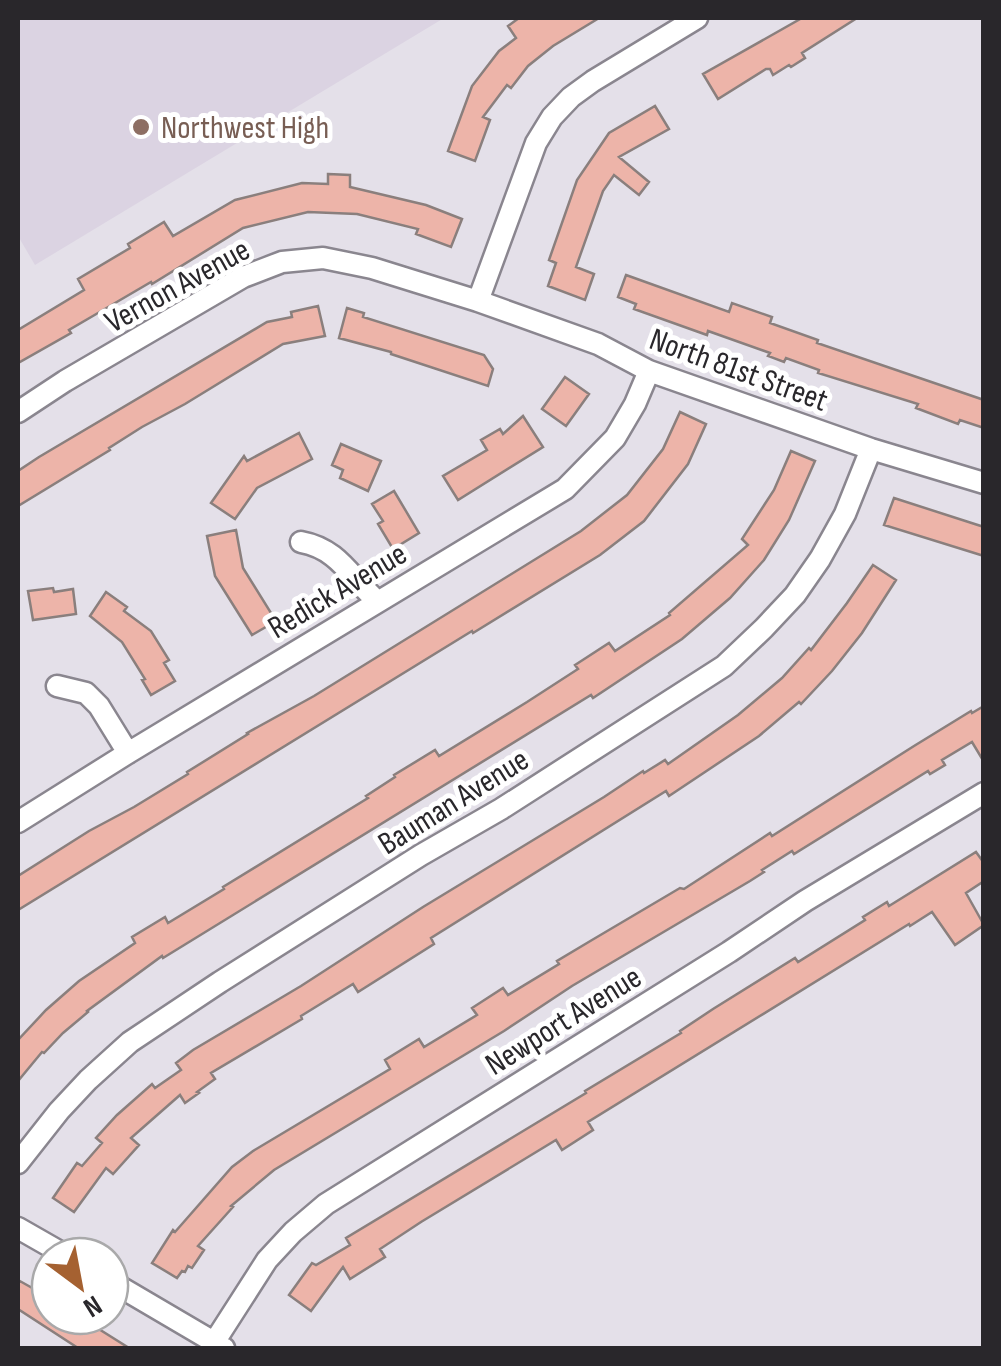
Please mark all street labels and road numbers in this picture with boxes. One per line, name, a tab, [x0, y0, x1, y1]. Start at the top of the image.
street label: Vernon Avenue	[99, 231, 257, 342]
street label: North 81st Street	[644, 320, 833, 421]
street label: Redick Avenue	[261, 535, 414, 648]
street label: Bauman Avenue	[371, 741, 536, 864]
street label: Newport Avenue	[479, 958, 649, 1085]

